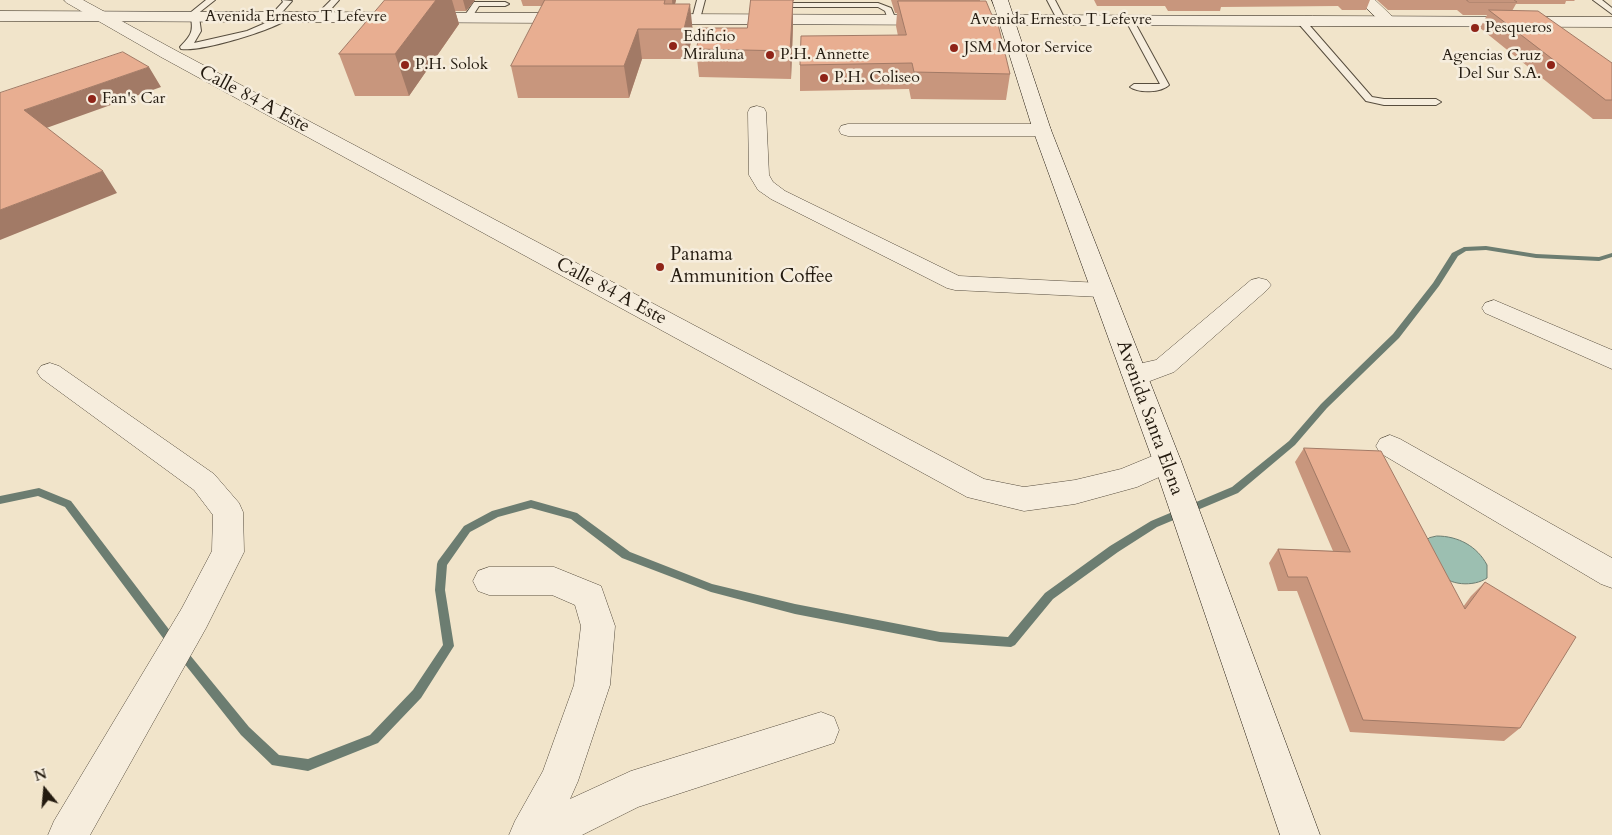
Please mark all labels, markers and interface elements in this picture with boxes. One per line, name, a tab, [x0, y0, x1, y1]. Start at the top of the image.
street label: Avenida Ernesto T Lefevre	[205, 7, 387, 27]
street label: Avenida Ernesto T Lefevre	[970, 10, 1152, 30]
place label: Pesqueros	[1485, 18, 1552, 38]
marker: Pesqueros	[1469, 22, 1481, 34]
place label: Edificio Miraluna	[683, 27, 744, 65]
place label: JSM Motor Service	[964, 38, 1093, 58]
marker: Edificio Miraluna	[667, 40, 679, 52]
marker: JSM Motor Service	[948, 42, 960, 54]
place label: P.H. Annette	[780, 45, 869, 65]
place label: Agencias Cruz Del Sur S.A.	[1442, 46, 1541, 84]
marker: P.H. Annette	[764, 49, 776, 61]
place label: P.H. Solok	[415, 55, 488, 75]
marker: P.H. Solok	[399, 59, 411, 71]
marker: Agencias Cruz Del Sur S.A.	[1545, 59, 1557, 71]
street label: Calle 84 A Este	[195, 61, 313, 139]
place label: P.H. Coliseo	[834, 68, 920, 88]
marker: P.H. Coliseo	[818, 72, 830, 84]
place label: Fan's Car	[102, 89, 165, 109]
marker: Fan's Car	[86, 93, 98, 105]
place label: Panama Ammunition Coffee	[670, 245, 833, 289]
street label: Calle 84 A Este	[552, 253, 670, 331]
marker: Panama Ammunition Coffee	[654, 261, 666, 273]
street label: Avenida Santa Elena	[1110, 337, 1188, 499]
text: N	[32, 764, 49, 786]
north arrow	[20, 765, 70, 815]

